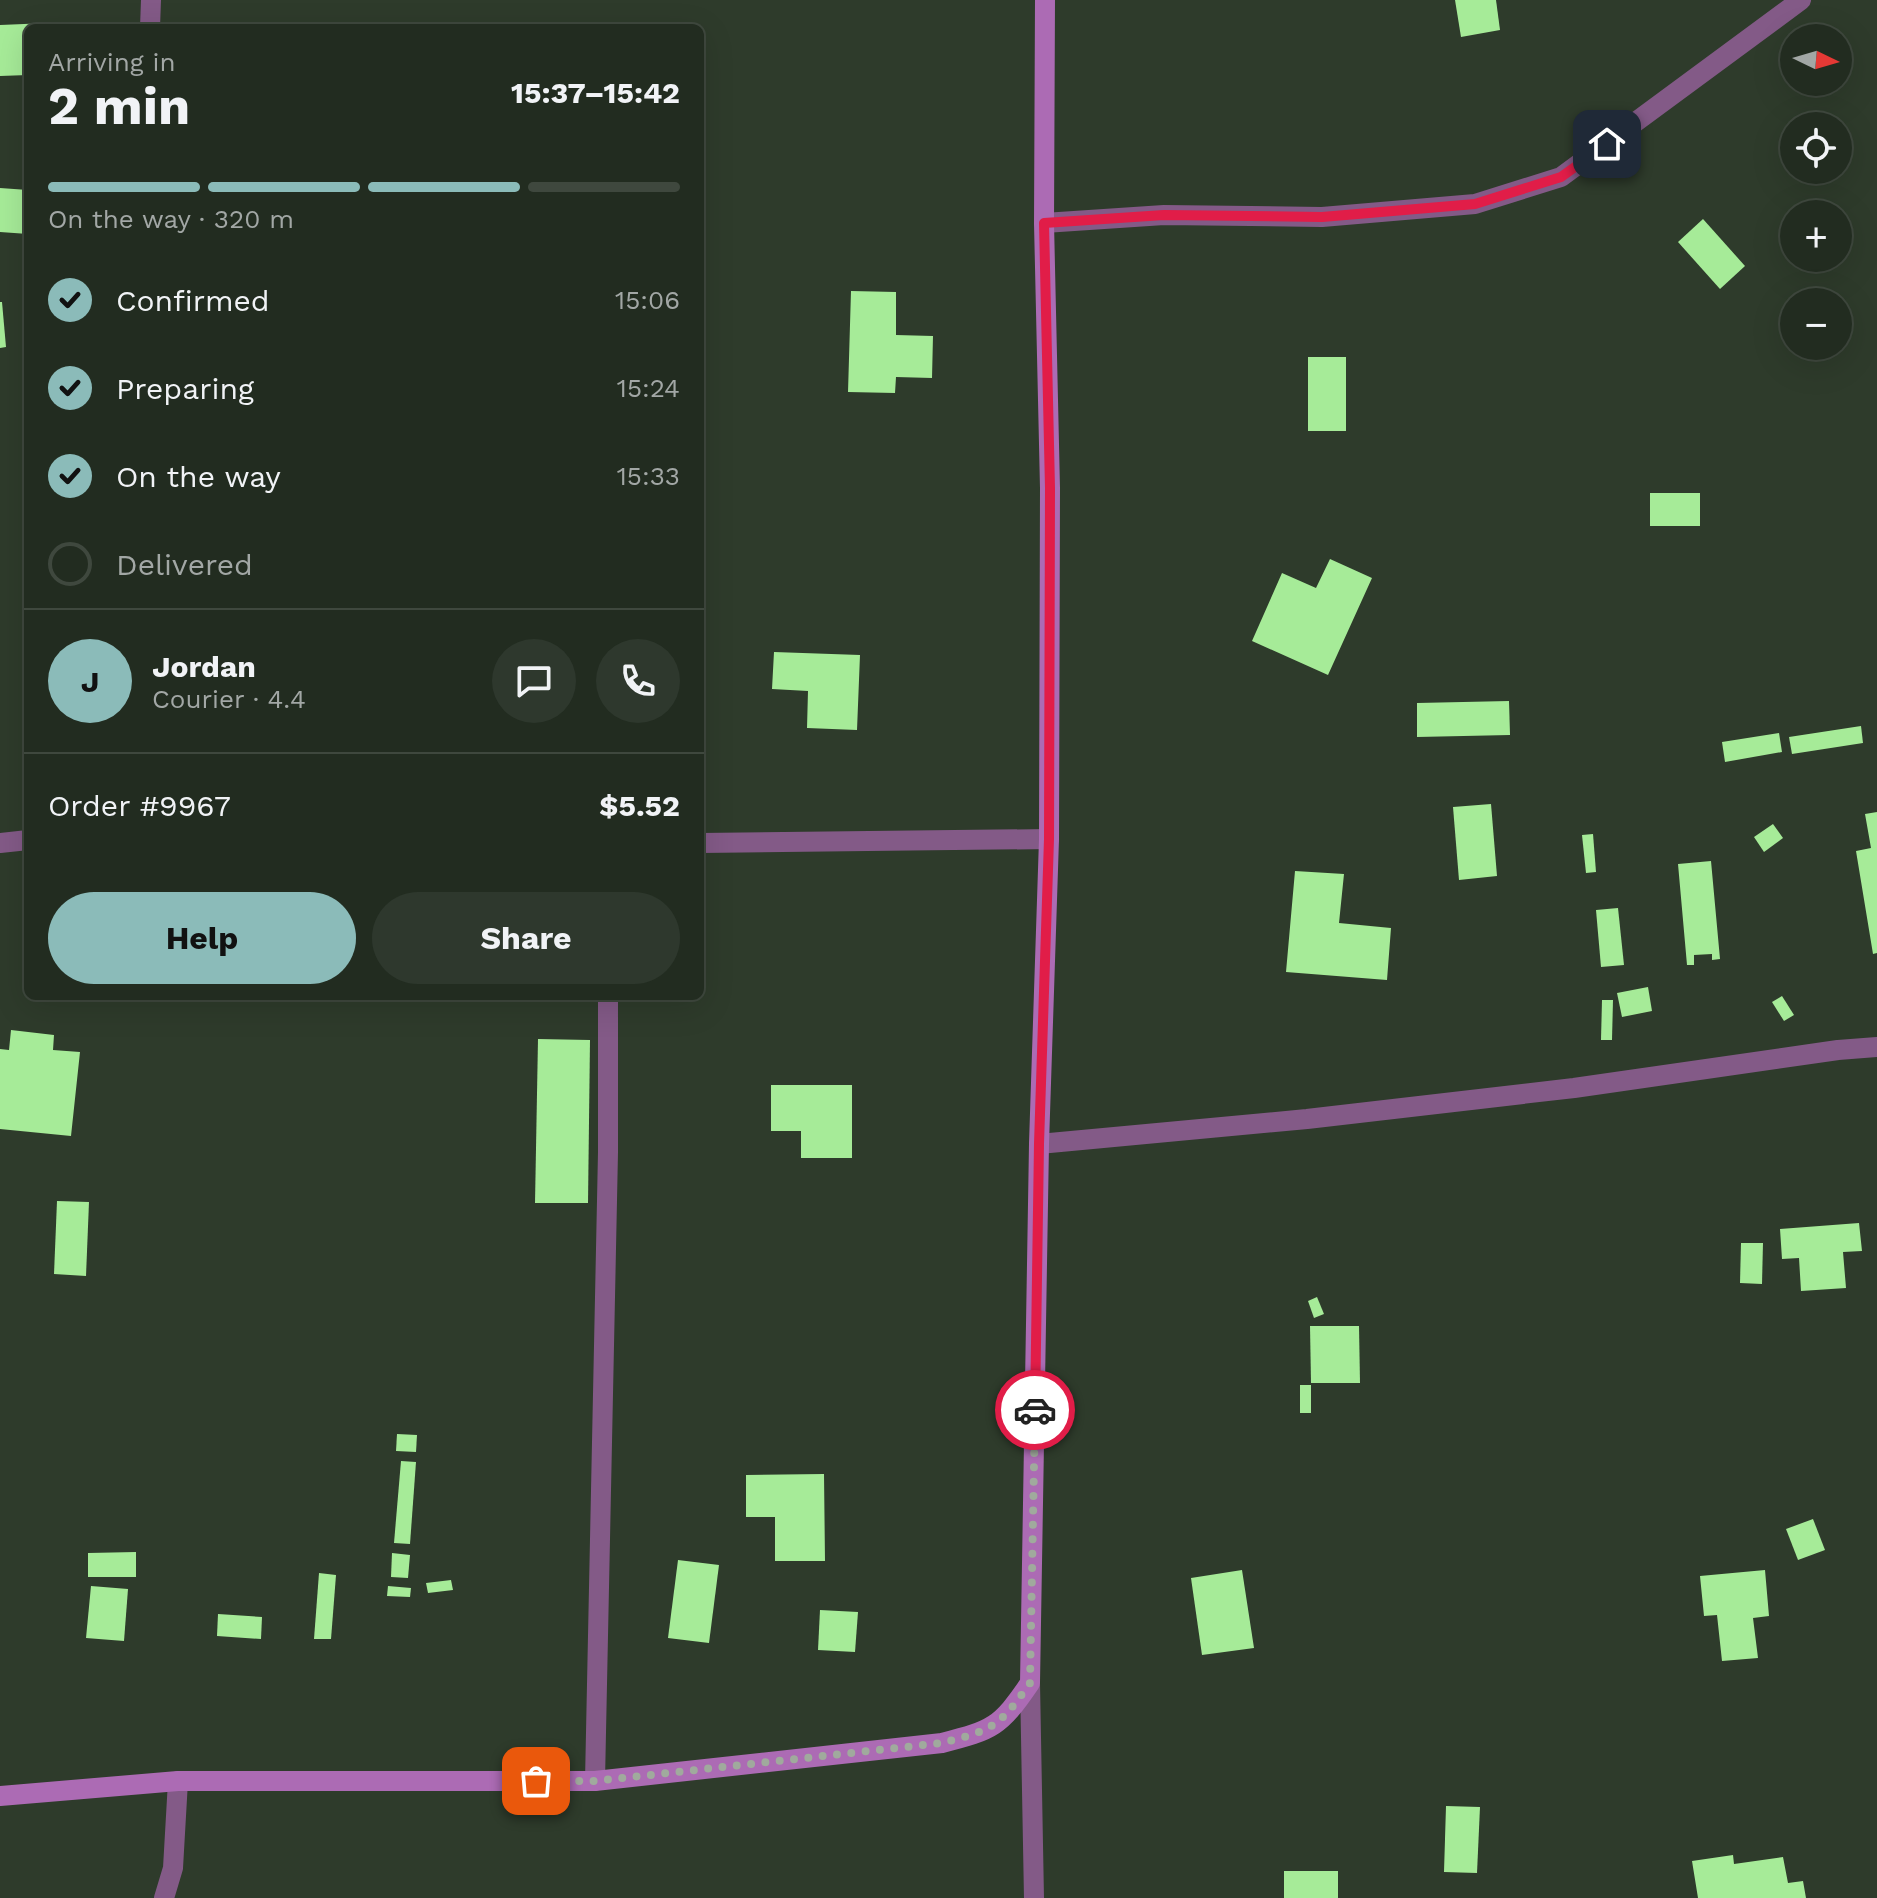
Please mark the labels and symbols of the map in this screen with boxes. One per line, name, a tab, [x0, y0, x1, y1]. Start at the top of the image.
north arrow	[1780, 24, 1852, 96]
pin	[1573, 110, 1641, 178]
courier	[995, 1370, 1075, 1450]
pin	[502, 1747, 570, 1815]

